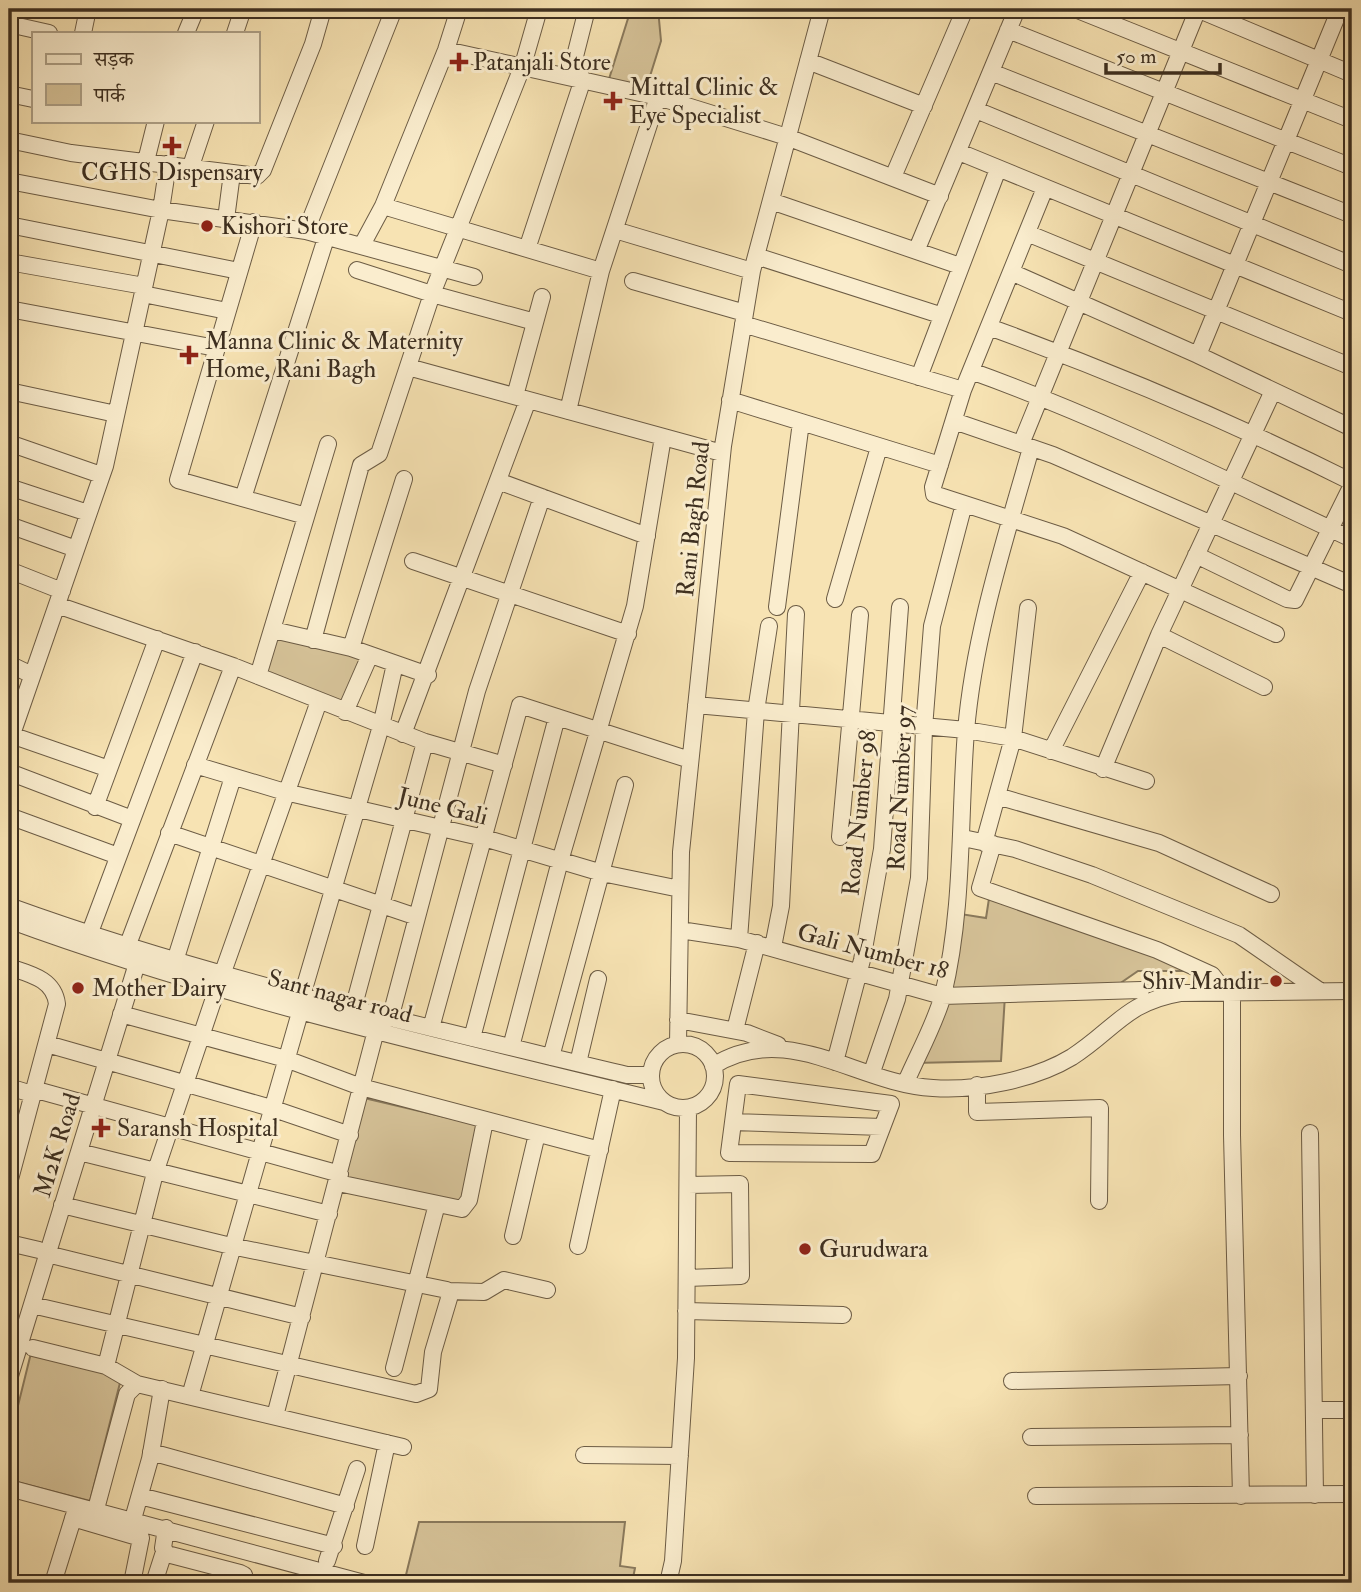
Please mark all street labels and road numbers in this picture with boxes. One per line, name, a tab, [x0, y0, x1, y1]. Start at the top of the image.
street label: Rani Bagh Road	[670, 440, 717, 598]
street label: Road Number 97	[881, 704, 920, 872]
street label: Road Number 98	[835, 729, 884, 897]
street label: June Gali	[394, 780, 491, 833]
street label: Gali Number 18	[794, 916, 952, 987]
street label: Sant nagar road	[264, 962, 416, 1031]
street label: M2K Road	[27, 1089, 88, 1201]

